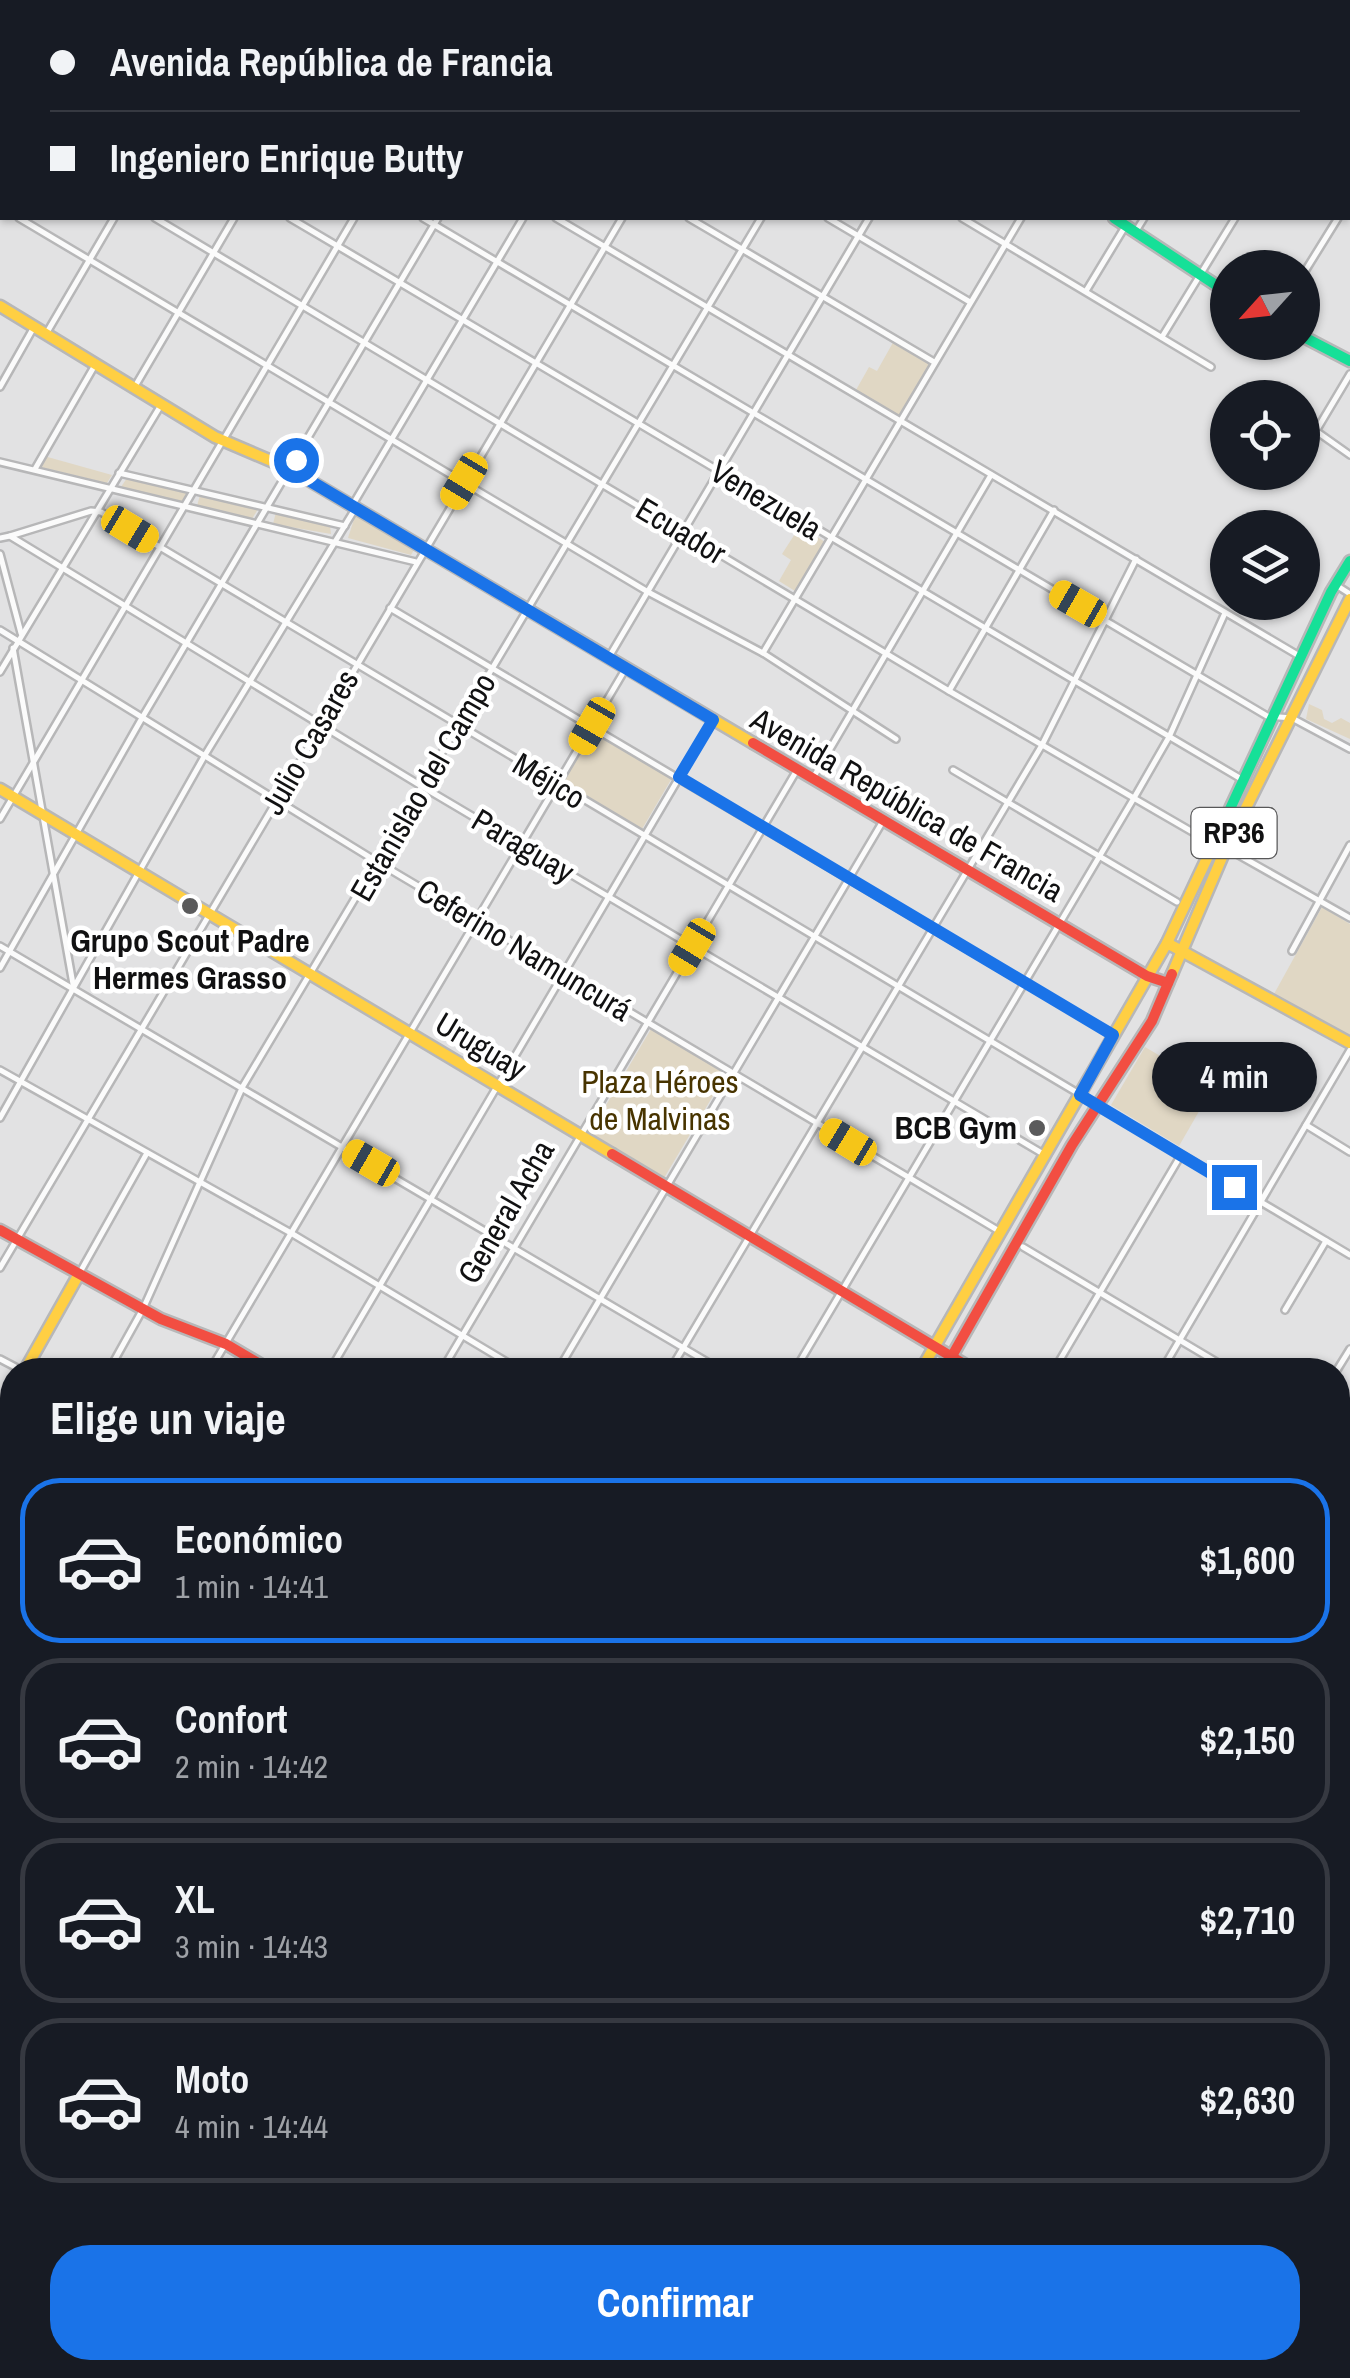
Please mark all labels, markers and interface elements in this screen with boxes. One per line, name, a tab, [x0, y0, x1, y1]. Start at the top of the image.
text: Avenida República de Francia	[110, 37, 552, 88]
text: Ingeniero Enrique Butty	[110, 133, 463, 184]
north arrow	[1210, 250, 1320, 360]
map controls	[1210, 250, 1320, 620]
button: locate	[1210, 380, 1320, 490]
route start	[274, 438, 319, 483]
car	[436, 448, 492, 514]
street label: Venezuela	[703, 450, 830, 550]
street label: Ecuador	[628, 487, 734, 574]
car	[97, 501, 163, 557]
button: layers	[1210, 510, 1320, 620]
car	[1045, 576, 1111, 632]
street label: Julio Casares	[251, 662, 368, 822]
street label: Estanislao del Campo	[340, 665, 505, 909]
car	[564, 693, 620, 759]
street label: Avenida República de Francia	[742, 697, 1072, 912]
street label: Méjico	[505, 742, 593, 819]
street label: Paraguay	[464, 798, 582, 893]
road number: RP36	[1192, 808, 1276, 858]
street label: Ceferino Namuncurá	[409, 868, 640, 1031]
marker: Grupo Scout Padre Hermes Grasso	[179, 895, 201, 917]
car	[664, 914, 720, 980]
place label: Grupo Scout Padre Hermes Grasso	[70, 919, 310, 999]
street label: Uruguay	[428, 1002, 535, 1090]
callout: 4 min	[1152, 1042, 1316, 1112]
text: 4 min	[1200, 1055, 1269, 1098]
park label: Plaza Héroes de Malvinas	[581, 1060, 739, 1140]
place label: BCB Gym	[895, 1106, 1017, 1149]
car	[815, 1114, 881, 1170]
marker: BCB Gym	[1026, 1117, 1048, 1139]
street label: General Acha	[447, 1132, 564, 1291]
car	[338, 1135, 404, 1191]
route end	[1212, 1165, 1257, 1210]
text: Elige un viaje	[50, 1387, 286, 1448]
text: Económico	[175, 1514, 343, 1565]
icon: car	[55, 1516, 145, 1606]
text: $1,600	[1200, 1535, 1295, 1586]
text: 1 min · 14:41	[175, 1565, 328, 1608]
text: Confort	[175, 1694, 287, 1745]
icon: car	[55, 1696, 145, 1786]
text: $2,150	[1200, 1715, 1295, 1766]
text: 2 min · 14:42	[175, 1745, 328, 1788]
text: XL	[175, 1874, 215, 1925]
icon: car	[55, 1876, 145, 1966]
text: $2,710	[1200, 1895, 1295, 1946]
text: 3 min · 14:43	[175, 1925, 328, 1968]
text: Moto	[175, 2054, 249, 2105]
icon: car	[55, 2056, 145, 2146]
text: $2,630	[1200, 2075, 1295, 2126]
text: 4 min · 14:44	[175, 2105, 328, 2148]
button: Confirmar	[50, 2245, 1300, 2360]

